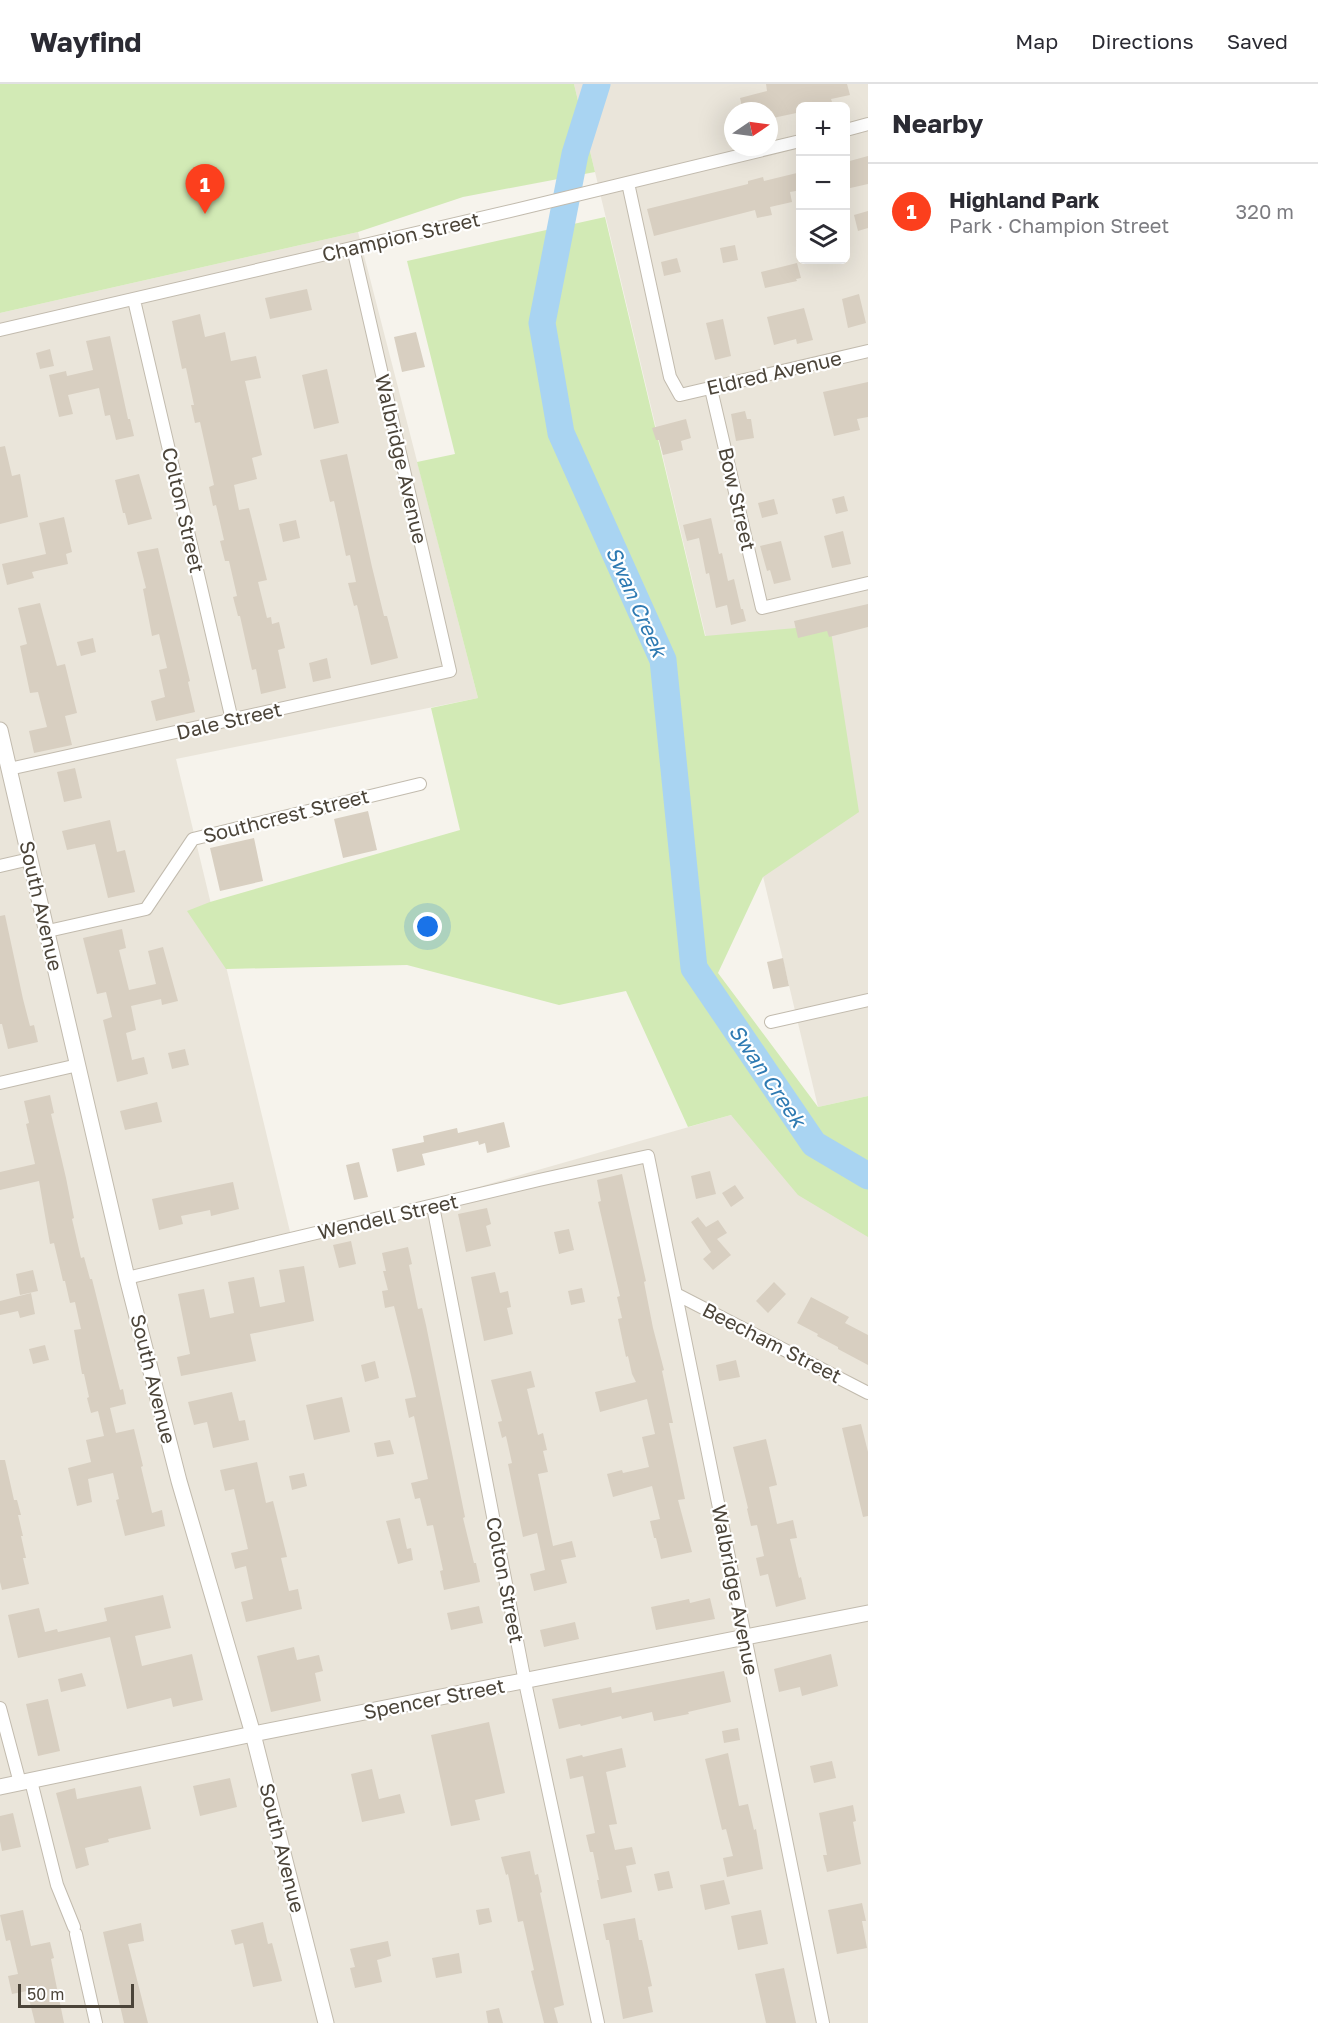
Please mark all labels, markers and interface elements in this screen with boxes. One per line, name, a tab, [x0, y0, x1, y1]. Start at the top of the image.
text: Wayfind	[30, 25, 142, 58]
text: Map	[1015, 28, 1058, 54]
text: Directions	[1091, 28, 1194, 54]
text: Saved	[1227, 28, 1288, 54]
north arrow	[724, 102, 778, 156]
map controls	[796, 102, 850, 264]
button: +	[796, 102, 850, 156]
text: Nearby	[892, 108, 983, 139]
button: −	[796, 156, 850, 210]
pin: 1	[186, 164, 224, 214]
text: Highland Park	[949, 186, 1100, 213]
text: 1	[906, 199, 917, 223]
text: 320 m	[1236, 199, 1294, 223]
street label: Champion Street	[320, 206, 482, 266]
button: layers	[796, 210, 850, 264]
text: Park · Champion Street	[949, 213, 1169, 237]
street label: Eldred Avenue	[704, 345, 844, 399]
street label: Walbridge Avenue	[371, 372, 433, 546]
street label: Colton Street	[158, 445, 210, 575]
street label: Bow Street	[714, 445, 762, 553]
water label: Swan Creek	[601, 542, 674, 663]
street label: Dale Street	[174, 696, 284, 744]
street label: Southcrest Street	[200, 783, 371, 847]
street label: South Avenue	[15, 838, 69, 973]
your location	[413, 912, 442, 941]
water label: Swan Creek	[724, 1019, 813, 1134]
street label: Wendell Street	[315, 1188, 460, 1244]
street label: Beecham Street	[699, 1297, 846, 1388]
street label: South Avenue	[126, 1311, 182, 1446]
street label: Walbridge Avenue	[708, 1502, 764, 1677]
street label: Colton Street	[482, 1515, 530, 1645]
street label: Spencer Street	[361, 1673, 507, 1723]
street label: South Avenue	[255, 1780, 311, 1915]
scale bar	[18, 1981, 134, 2008]
text: 50 m	[27, 1984, 64, 2004]

